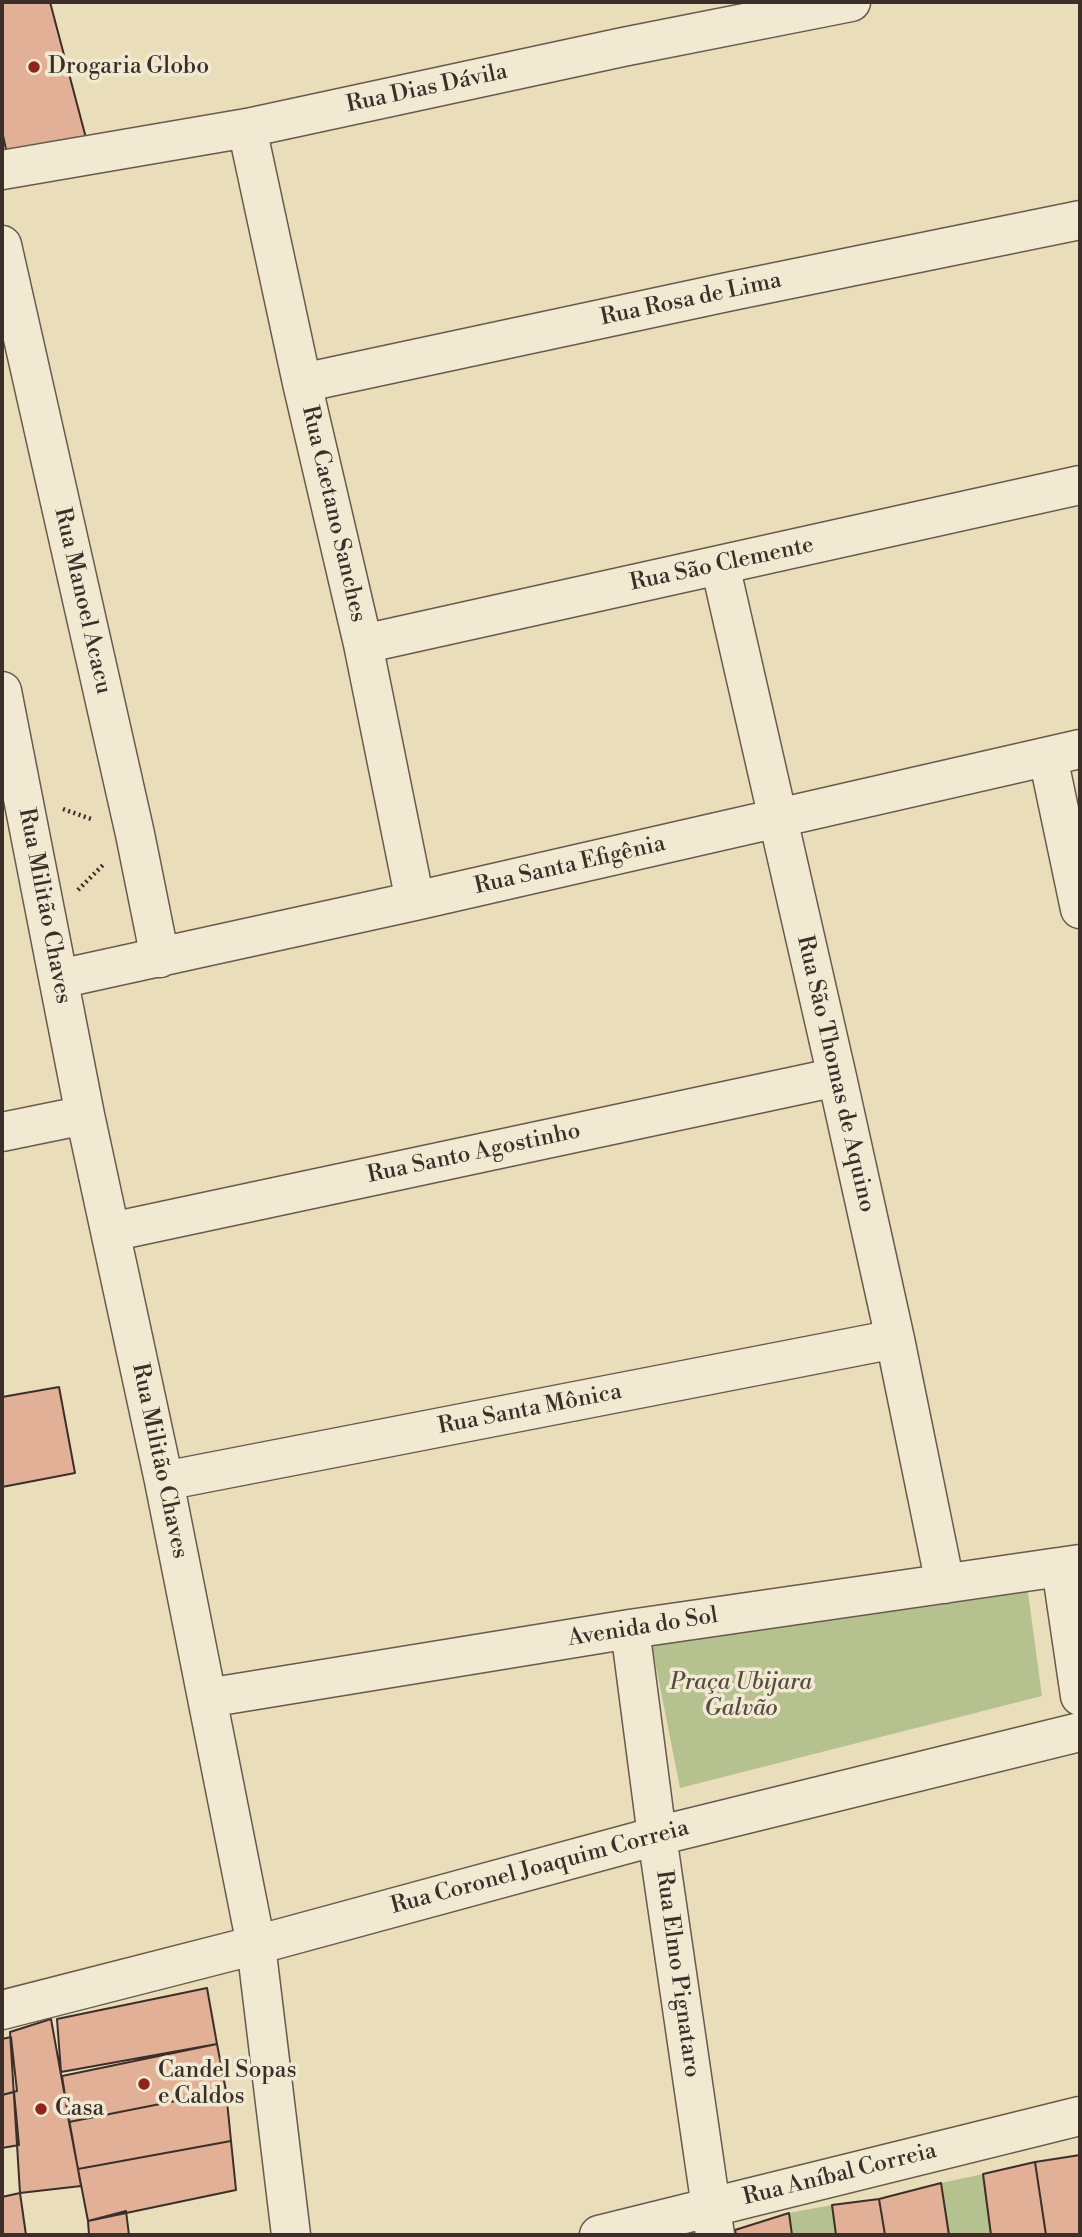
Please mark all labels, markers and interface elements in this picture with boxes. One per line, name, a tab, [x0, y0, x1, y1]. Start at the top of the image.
place label: Drogaria Globo	[48, 53, 209, 81]
street label: Rua Dias Dávila	[344, 58, 510, 120]
marker: Drogaria Globo	[26, 59, 42, 75]
street label: Rua Rosa de Lima	[598, 267, 784, 333]
street label: Rua Caetano Sanches	[295, 403, 371, 625]
street label: Rua Manoel Acacu	[47, 505, 117, 697]
street label: Rua São Clemente	[628, 532, 816, 598]
street label: Rua Militão Chaves	[11, 806, 77, 1006]
street label: Rua Santa Efigênia	[472, 831, 668, 901]
street label: Rua São Thomas de Aquino	[790, 933, 880, 1215]
street label: Rua Santo Agostinho	[365, 1118, 583, 1190]
street label: Rua Militão Chaves	[125, 1361, 193, 1561]
street label: Rua Santa Mônica	[436, 1379, 624, 1441]
street label: Avenida do Sol	[566, 1602, 720, 1654]
park label: Praça Ubijara Galvão	[670, 1669, 812, 1723]
street label: Rua Coronel Joaquim Correia	[388, 1815, 692, 1921]
street label: Rua Elmo Pignataro	[649, 1868, 705, 2080]
place label: Candel Sopas e Caldos	[158, 2057, 297, 2111]
marker: Candel Sopas e Caldos	[136, 2076, 152, 2092]
place label: Casa	[55, 2095, 104, 2123]
marker: Casa	[33, 2101, 49, 2117]
street label: Rua Aníbal Correia	[740, 2138, 940, 2212]

